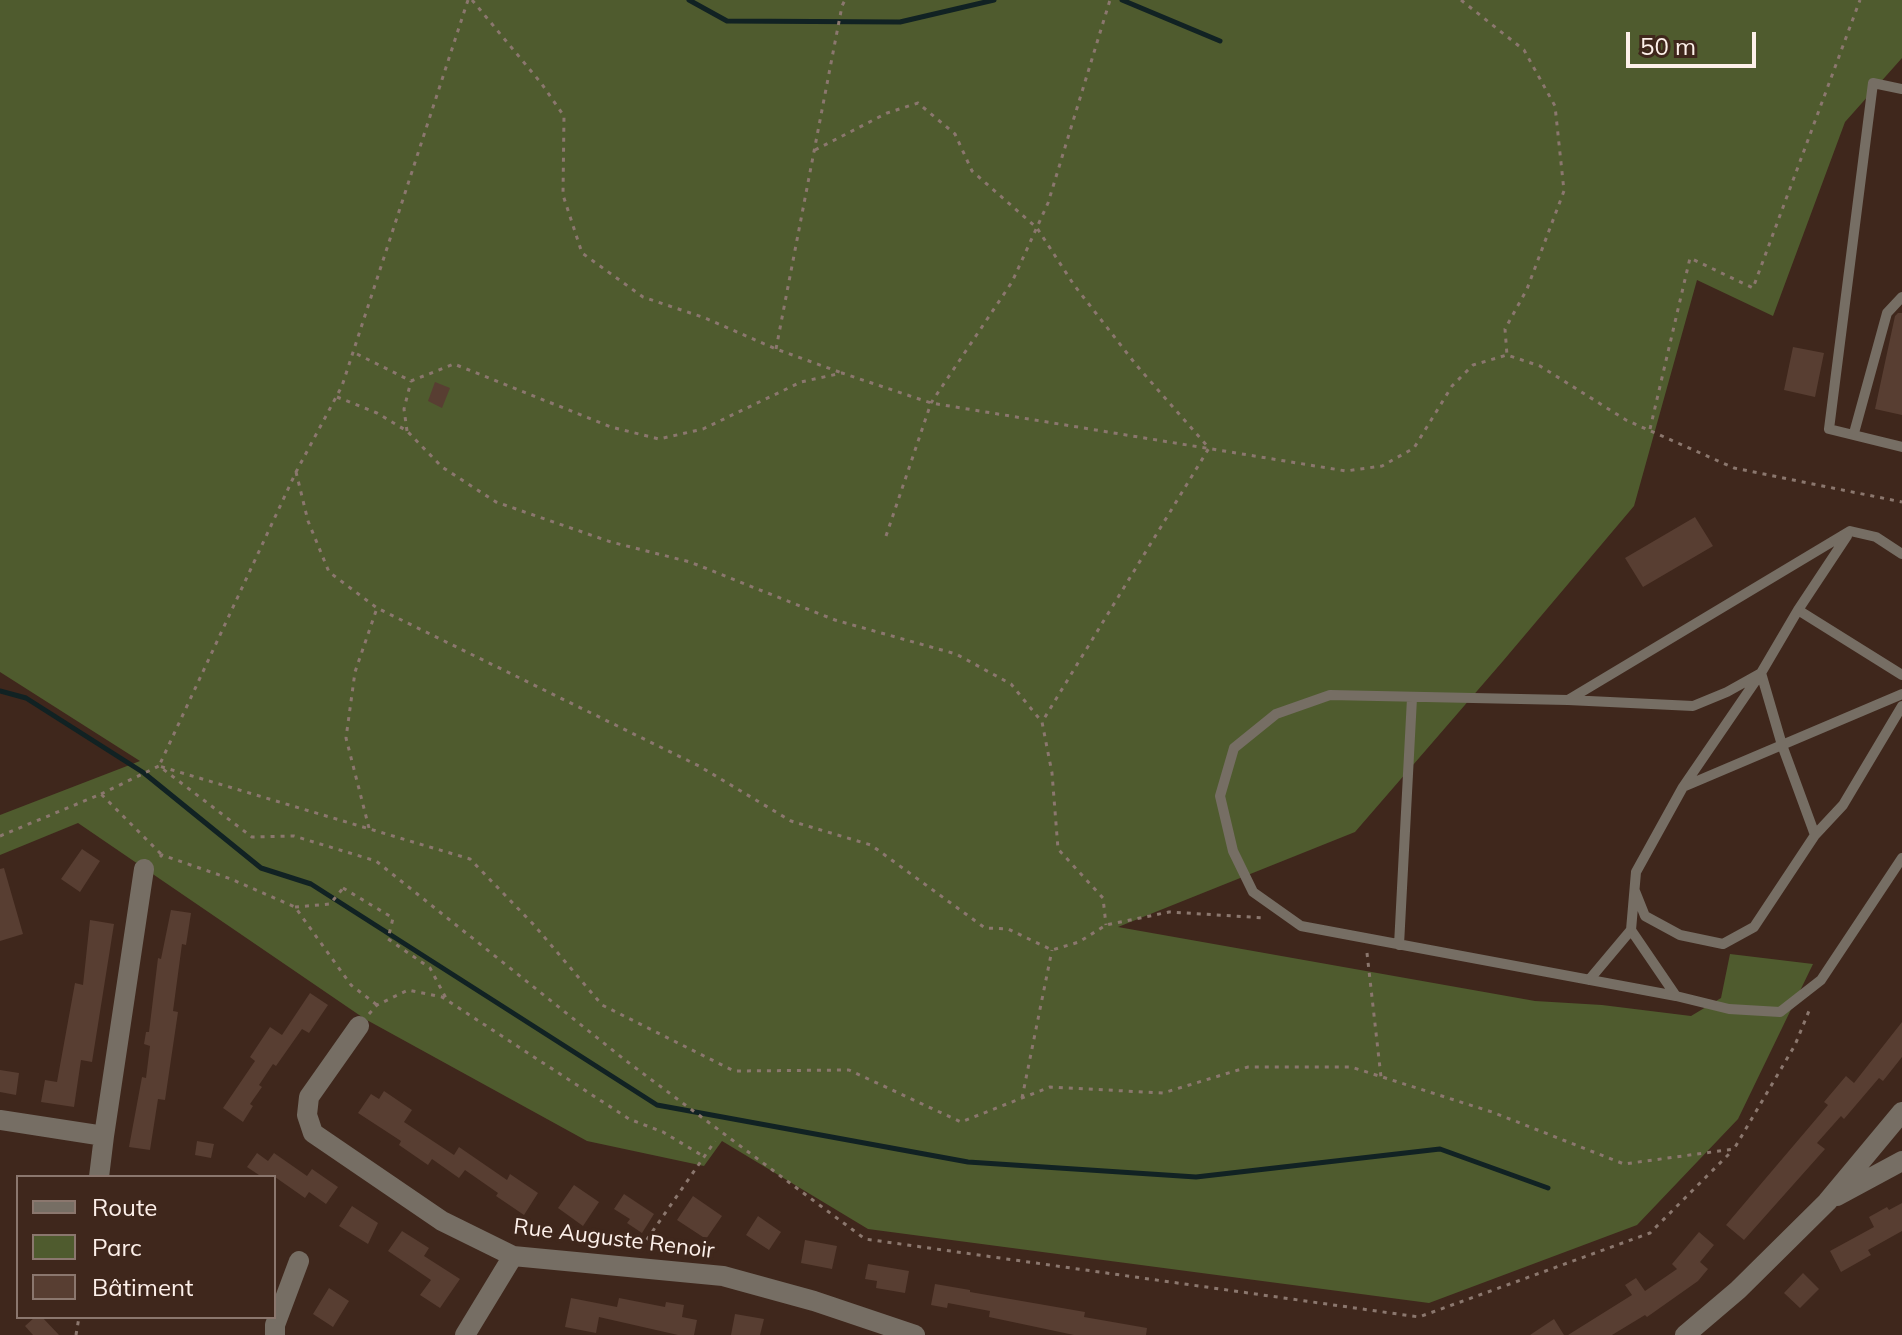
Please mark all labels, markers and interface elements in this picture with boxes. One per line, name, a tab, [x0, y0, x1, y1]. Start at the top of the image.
scale bar	[1630, 16, 1760, 66]
text: 50 m	[1640, 31, 1696, 61]
legend	[16, 1175, 276, 1319]
text: Route	[92, 1192, 157, 1222]
street label: Rue Auguste Renoir	[512, 1214, 716, 1264]
text: Parc	[92, 1232, 142, 1262]
text: Bâtiment	[92, 1272, 193, 1302]

